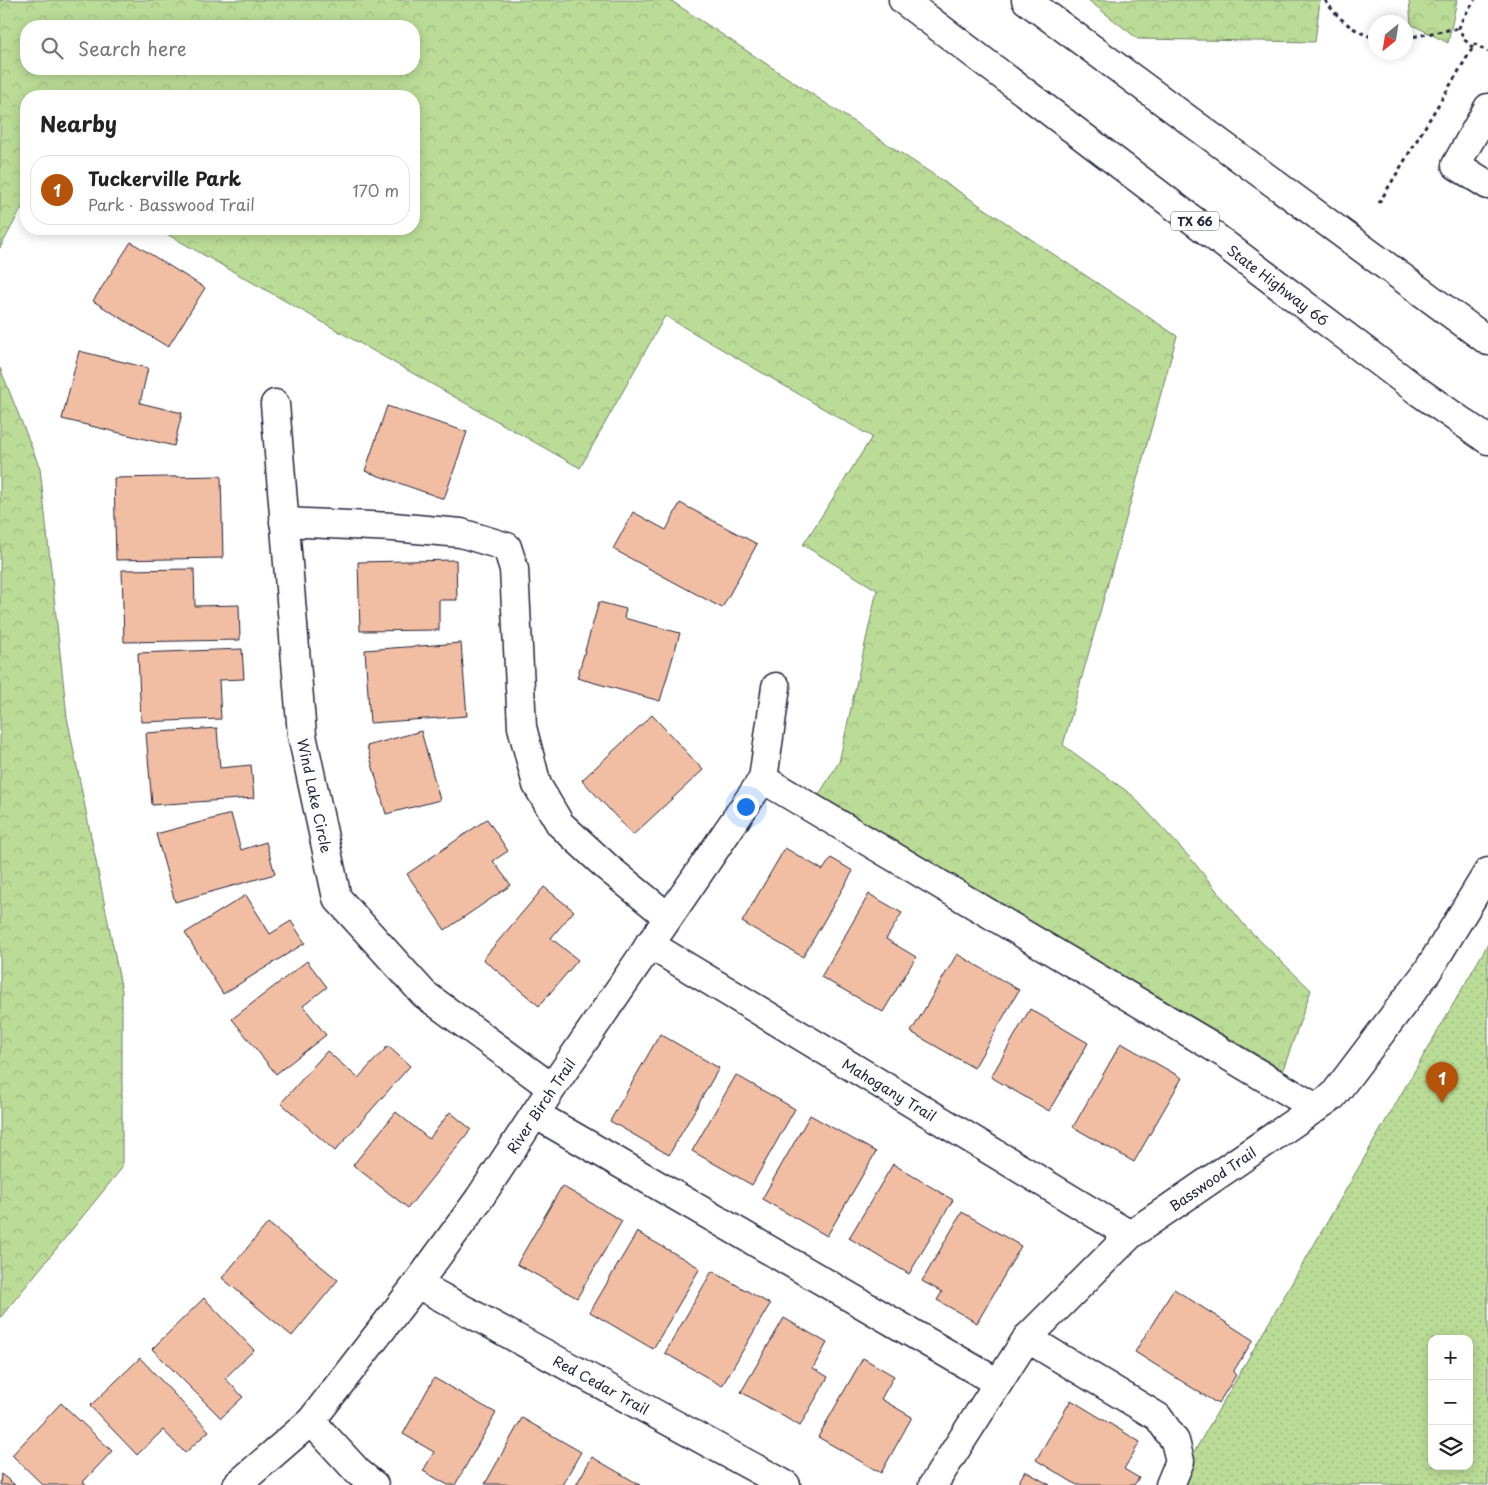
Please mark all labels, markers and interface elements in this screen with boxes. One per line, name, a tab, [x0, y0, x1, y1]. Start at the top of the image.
north arrow	[1368, 15, 1413, 60]
search box	[20, 20, 420, 75]
icon: search	[38, 34, 66, 62]
text: Search here	[78, 34, 187, 62]
text: Nearby	[40, 107, 117, 139]
text: Tuckerville Park	[88, 164, 241, 192]
text: 1	[53, 178, 61, 202]
text: 170 m	[353, 178, 399, 202]
text: Park · Basswood Trail	[88, 192, 255, 216]
road number: TX 66	[1171, 212, 1219, 230]
street label: State Highway 66	[1223, 239, 1333, 330]
street label: Wind Lake Circle	[293, 736, 337, 855]
your location	[733, 794, 759, 820]
street label: Mahogany Trail	[838, 1053, 940, 1126]
street label: River Birch Trail	[501, 1054, 580, 1158]
pin: 1	[1426, 1062, 1458, 1103]
street label: Basswood Trail	[1165, 1141, 1260, 1216]
map controls	[1428, 1335, 1473, 1470]
button: +	[1428, 1335, 1473, 1380]
street label: Red Cedar Trail	[550, 1350, 653, 1419]
button: −	[1428, 1380, 1473, 1425]
button: layers	[1428, 1425, 1473, 1470]

